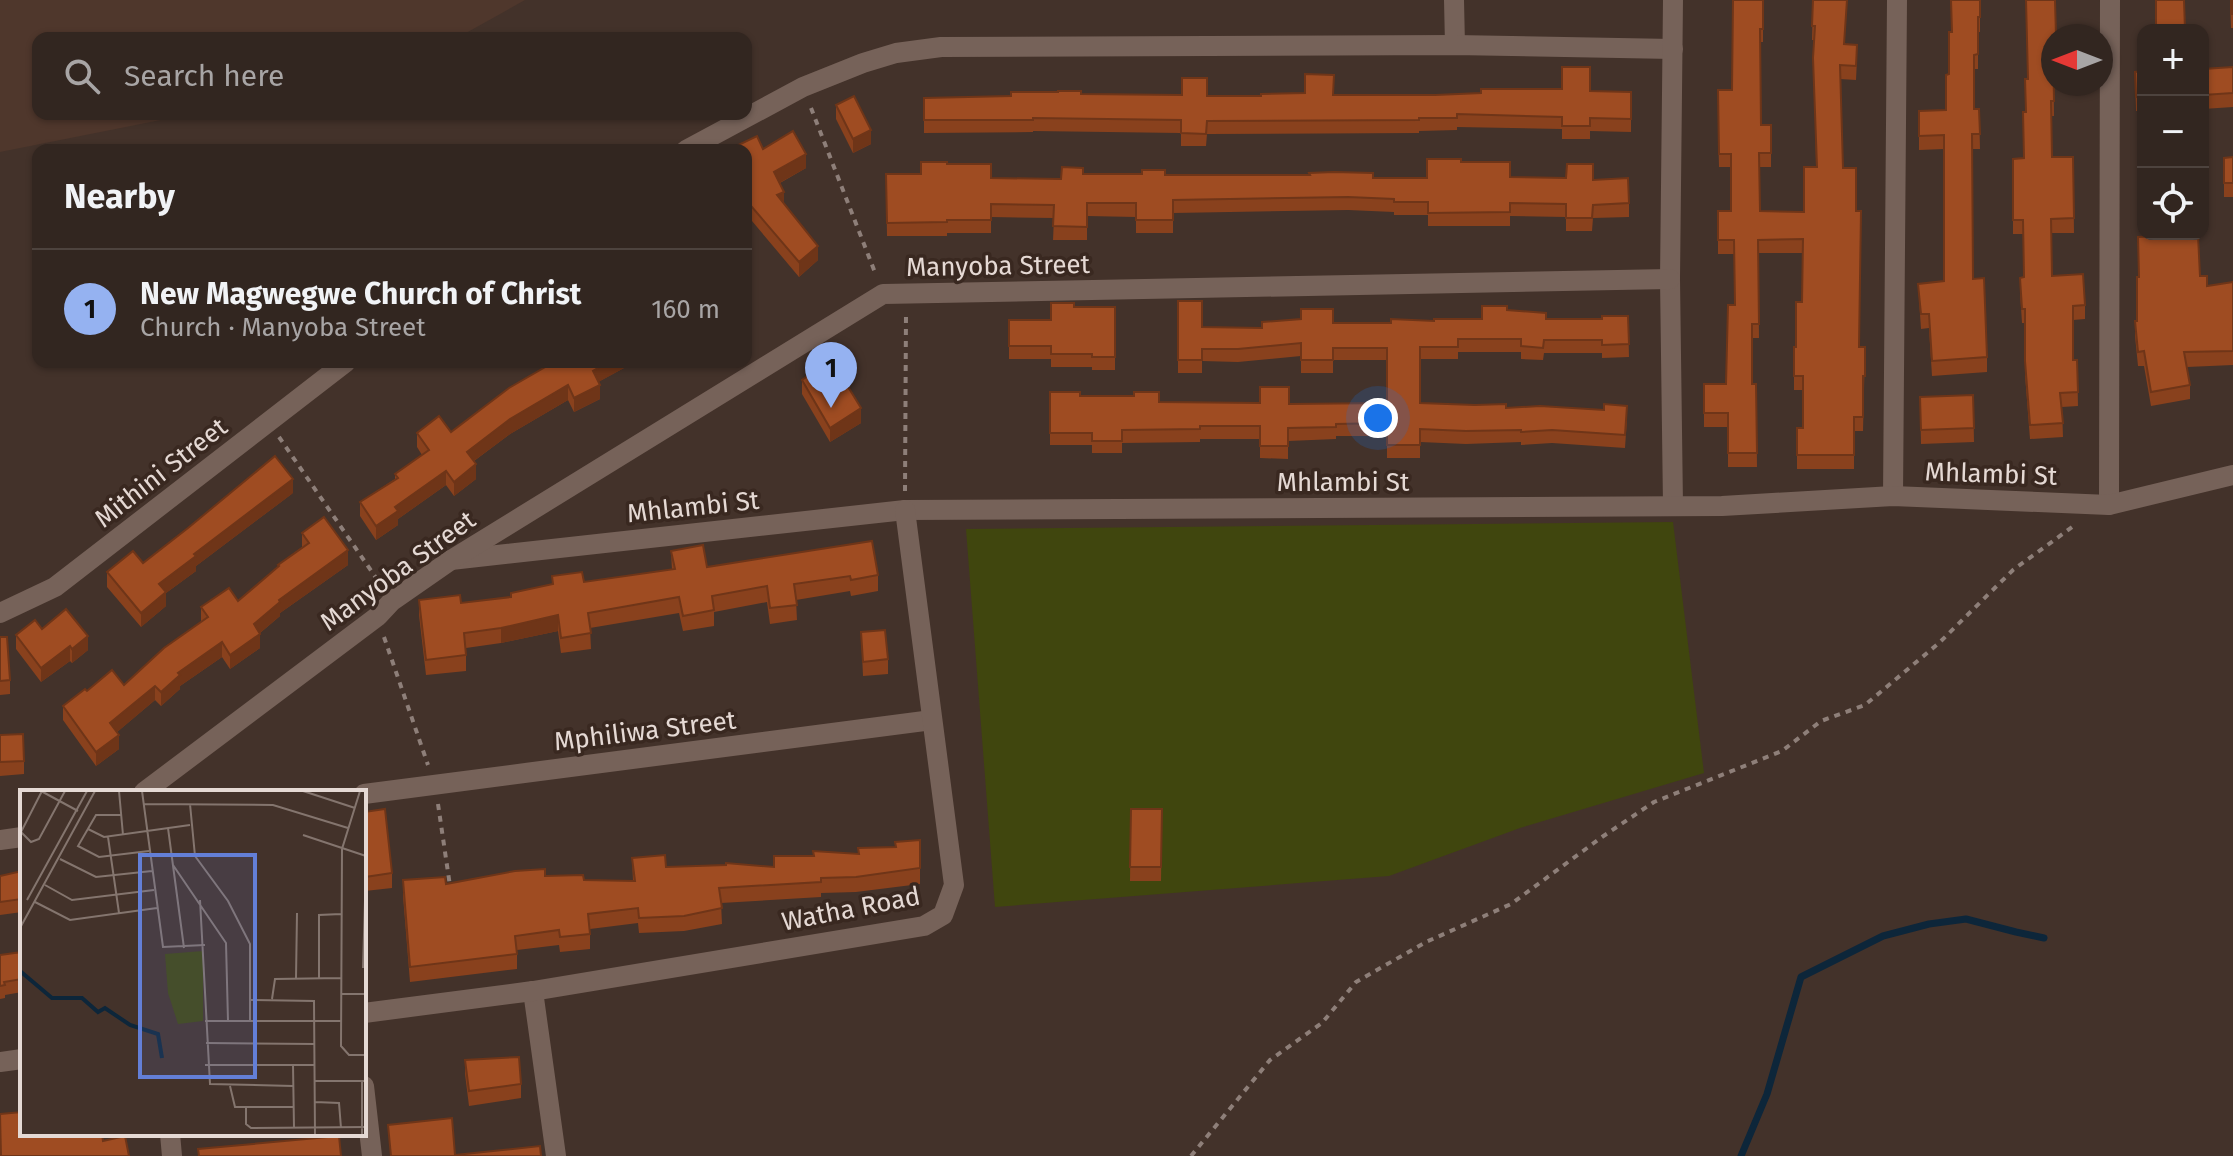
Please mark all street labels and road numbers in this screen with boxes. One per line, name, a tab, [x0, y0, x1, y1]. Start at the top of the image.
street label: Manyoba Street	[906, 249, 1091, 283]
street label: Mithini Street	[89, 411, 234, 534]
street label: Mhlambi St	[1924, 456, 2058, 492]
street label: Mhlambi St	[1277, 467, 1410, 498]
street label: Mhlambi St	[625, 485, 761, 529]
street label: Manyoba Street	[314, 504, 482, 638]
street label: Mphiliwa Street	[552, 704, 738, 758]
street label: Watha Road	[779, 880, 923, 938]

